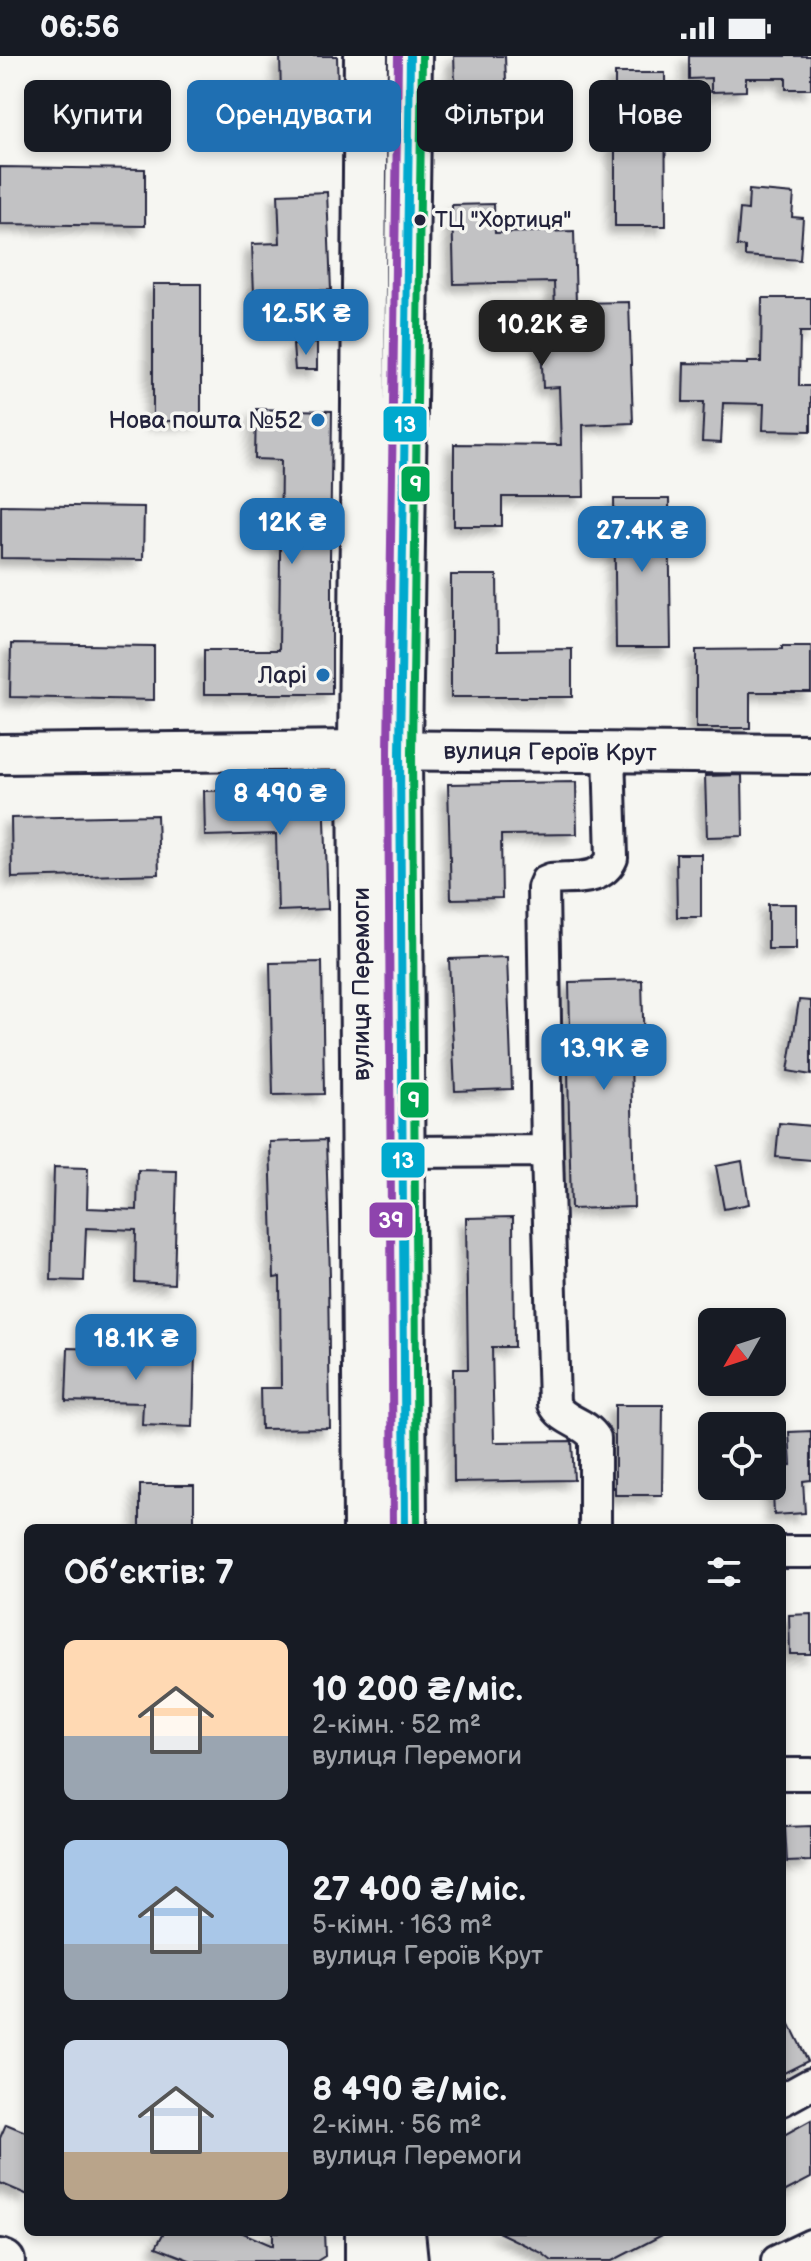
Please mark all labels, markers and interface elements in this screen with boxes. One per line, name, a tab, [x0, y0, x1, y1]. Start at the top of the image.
text: 06:56	[40, 10, 120, 46]
chip: Купити	[24, 80, 171, 152]
chip: Орендувати	[187, 80, 401, 152]
chip: Фільтри	[417, 80, 573, 152]
chip: Нове	[589, 80, 711, 152]
place label: ТЦ "Хортиця"	[435, 207, 571, 234]
marker: ТЦ "Хортиця"	[412, 212, 428, 228]
pin: 12.5K ₴	[232, 289, 380, 357]
text: 12.5K ₴	[261, 299, 351, 330]
pin: 10.2K ₴	[468, 300, 616, 368]
text: 10.2K ₴	[497, 310, 587, 341]
line badge: 13	[382, 405, 428, 443]
place label: Нова пошта №52	[109, 406, 302, 435]
marker: Нова пошта №52	[309, 411, 327, 429]
text: 13	[394, 412, 416, 439]
line badge: 9	[400, 465, 431, 503]
text: 9	[410, 472, 422, 499]
pin: 12K ₴	[236, 498, 348, 566]
pin: 27.4K ₴	[568, 506, 716, 574]
text: 12K ₴	[258, 508, 326, 539]
text: 27.4K ₴	[596, 516, 688, 547]
place label: Ларі	[257, 661, 307, 690]
marker: Ларі	[314, 666, 332, 684]
street label: вулиця Героїв Крут	[443, 736, 657, 767]
pin: 8 490 ₴	[206, 769, 354, 837]
text: 8 490 ₴	[233, 779, 327, 810]
street label: вулиця Перемоги	[347, 887, 376, 1081]
pin: 13.9K ₴	[530, 1024, 678, 1092]
text: 13.9K ₴	[559, 1034, 649, 1065]
line badge: 9	[399, 1081, 430, 1119]
text: 9	[408, 1088, 420, 1115]
line badge: 13	[380, 1141, 426, 1179]
text: 13	[392, 1148, 414, 1175]
line badge: 39	[368, 1201, 414, 1239]
text: 39	[378, 1208, 404, 1235]
north arrow	[698, 1308, 786, 1396]
map controls	[698, 1308, 786, 1500]
pin: 18.1K ₴	[62, 1314, 210, 1382]
text: 18.1K ₴	[93, 1324, 179, 1355]
button: locate	[698, 1412, 786, 1500]
icon: filters	[702, 1550, 746, 1594]
text: Об’єктів: 7	[64, 1552, 234, 1593]
text: 10 200 ₴/міс.	[312, 1669, 523, 1710]
icon: home	[128, 1672, 224, 1768]
text: 2-кімн. · 52 m²	[312, 1710, 481, 1741]
text: вулиця Перемоги	[312, 1741, 522, 1772]
text: 27 400 ₴/міс.	[312, 1869, 526, 1910]
icon: home	[128, 1872, 224, 1968]
text: 5-кімн. · 163 m²	[312, 1910, 492, 1941]
text: вулиця Героїв Крут	[312, 1941, 543, 1972]
text: 8 490 ₴/міс.	[312, 2069, 507, 2110]
icon: home	[128, 2072, 224, 2168]
text: 2-кімн. · 56 m²	[312, 2110, 482, 2141]
text: вулиця Перемоги	[312, 2141, 522, 2172]

